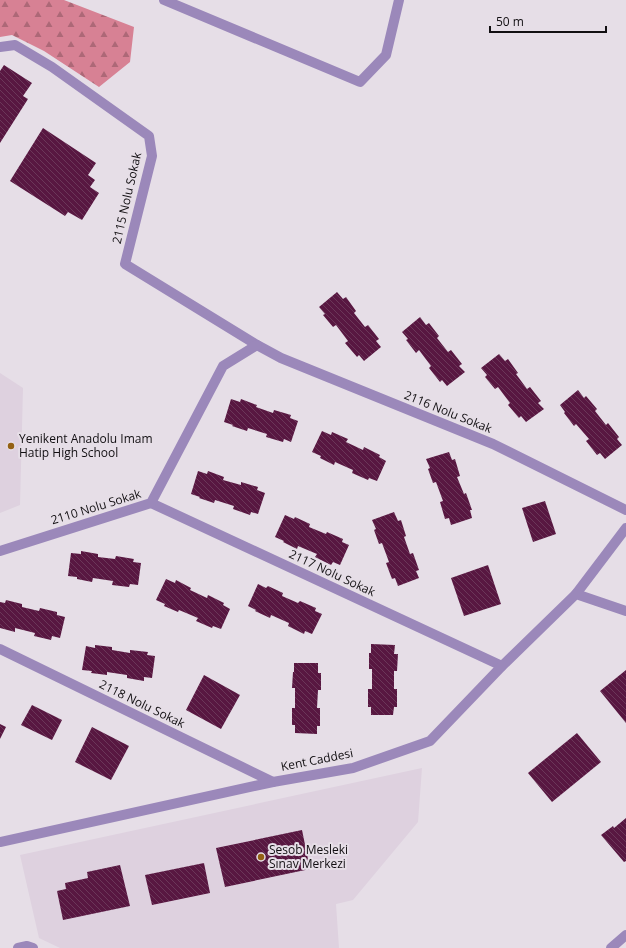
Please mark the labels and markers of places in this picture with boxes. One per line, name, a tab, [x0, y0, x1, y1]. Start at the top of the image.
place label: Yenikent Anadolu Imam Hatip High School	[19, 430, 153, 461]
marker: Yenikent Anadolu Imam Hatip High School	[6, 441, 16, 451]
place label: Sesob Mesleki Sınav Merkezi	[269, 841, 348, 872]
marker: Sesob Mesleki Sınav Merkezi	[256, 852, 266, 862]

